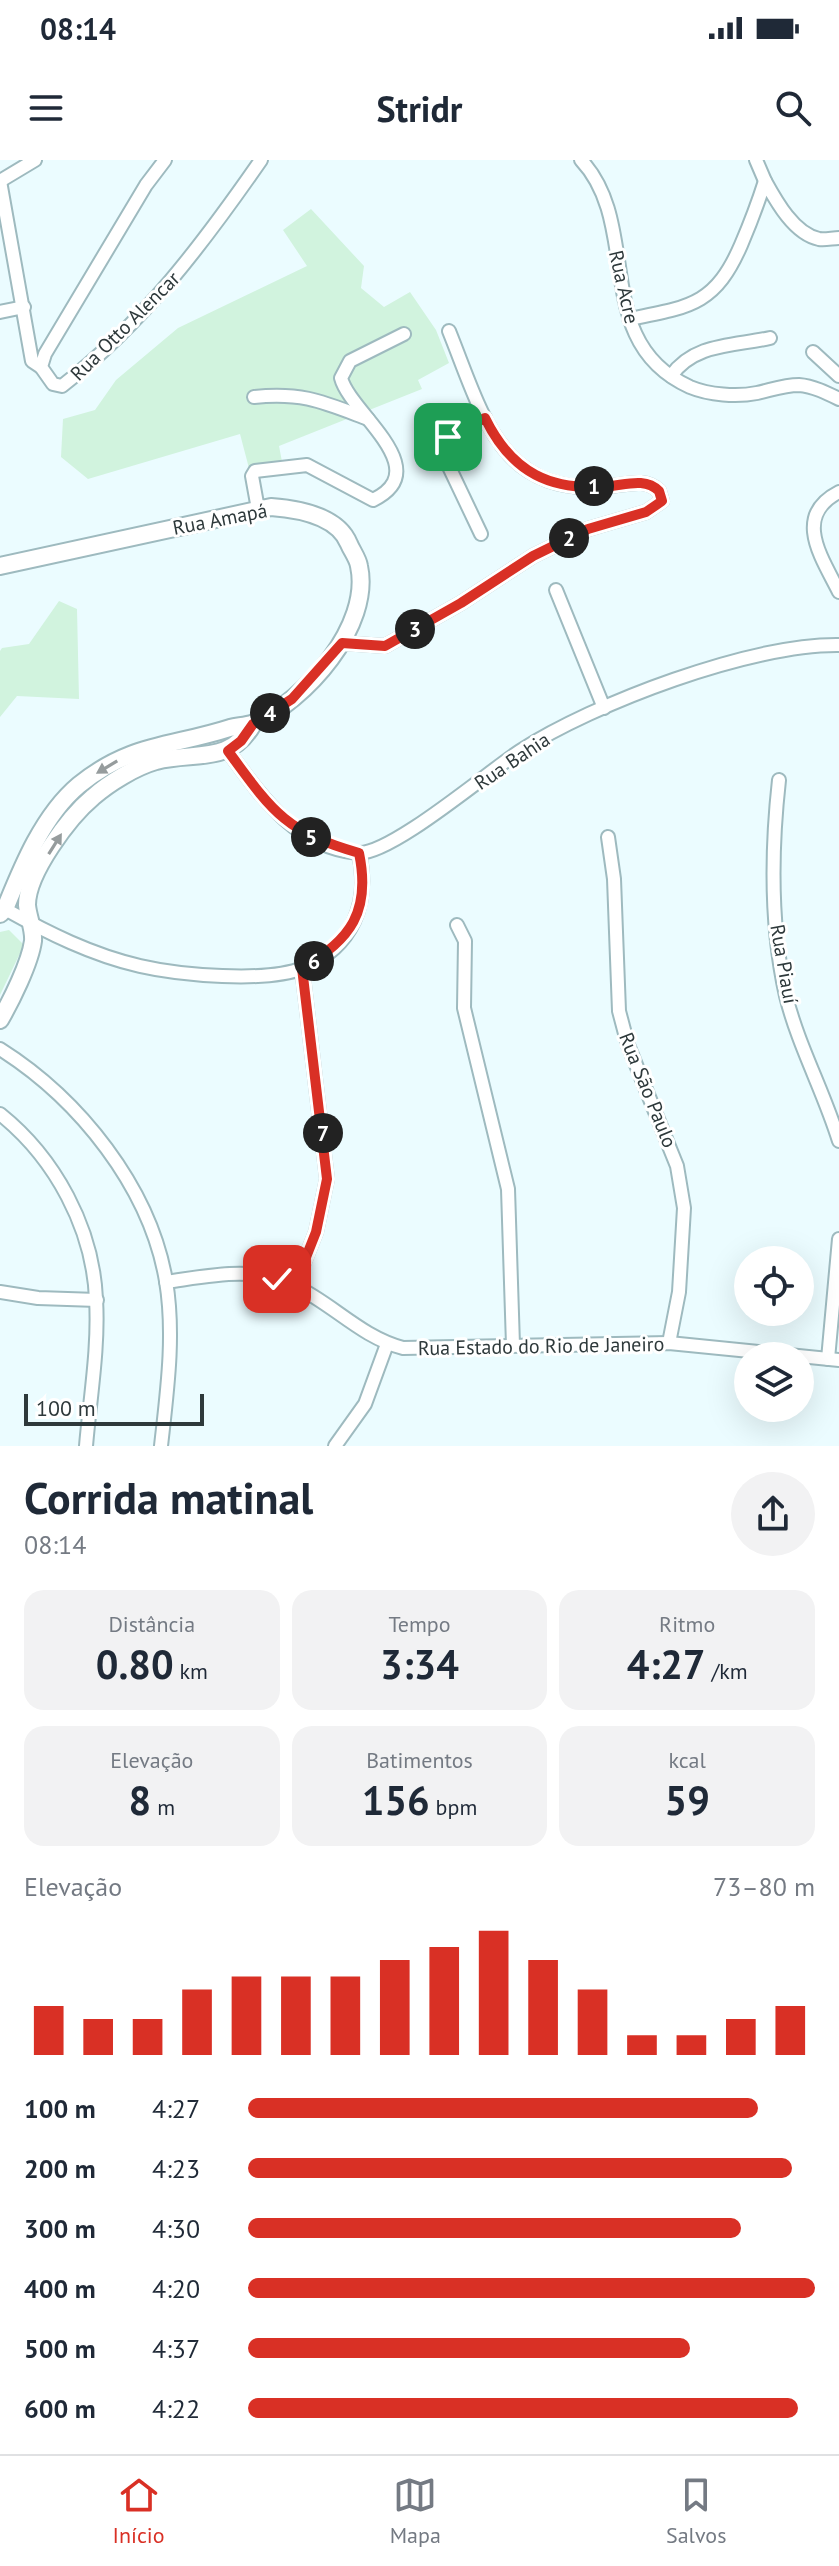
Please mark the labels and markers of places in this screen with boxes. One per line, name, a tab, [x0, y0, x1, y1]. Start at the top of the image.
pin	[414, 403, 482, 471]
pin: 1	[574, 466, 614, 506]
pin: 2	[549, 518, 589, 558]
pin: 3	[395, 609, 435, 649]
pin: 4	[250, 693, 290, 733]
pin: 5	[291, 817, 331, 857]
pin: 6	[294, 941, 334, 981]
pin: 7	[303, 1113, 343, 1153]
pin	[243, 1245, 311, 1313]

